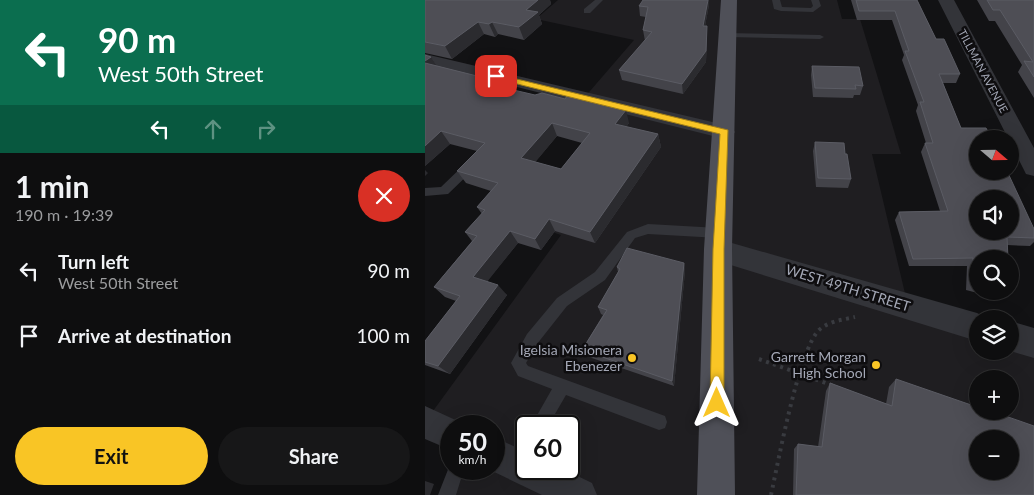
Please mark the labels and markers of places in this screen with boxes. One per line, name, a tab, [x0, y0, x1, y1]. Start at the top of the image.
pin	[475, 55, 517, 97]
place label: Igelsia Misionera Ebenezer	[520, 341, 622, 374]
place label: Garrett Morgan High School	[771, 348, 866, 381]
marker: Igelsia Misionera Ebenezer	[626, 352, 638, 364]
marker: Garrett Morgan High School	[870, 359, 882, 371]

